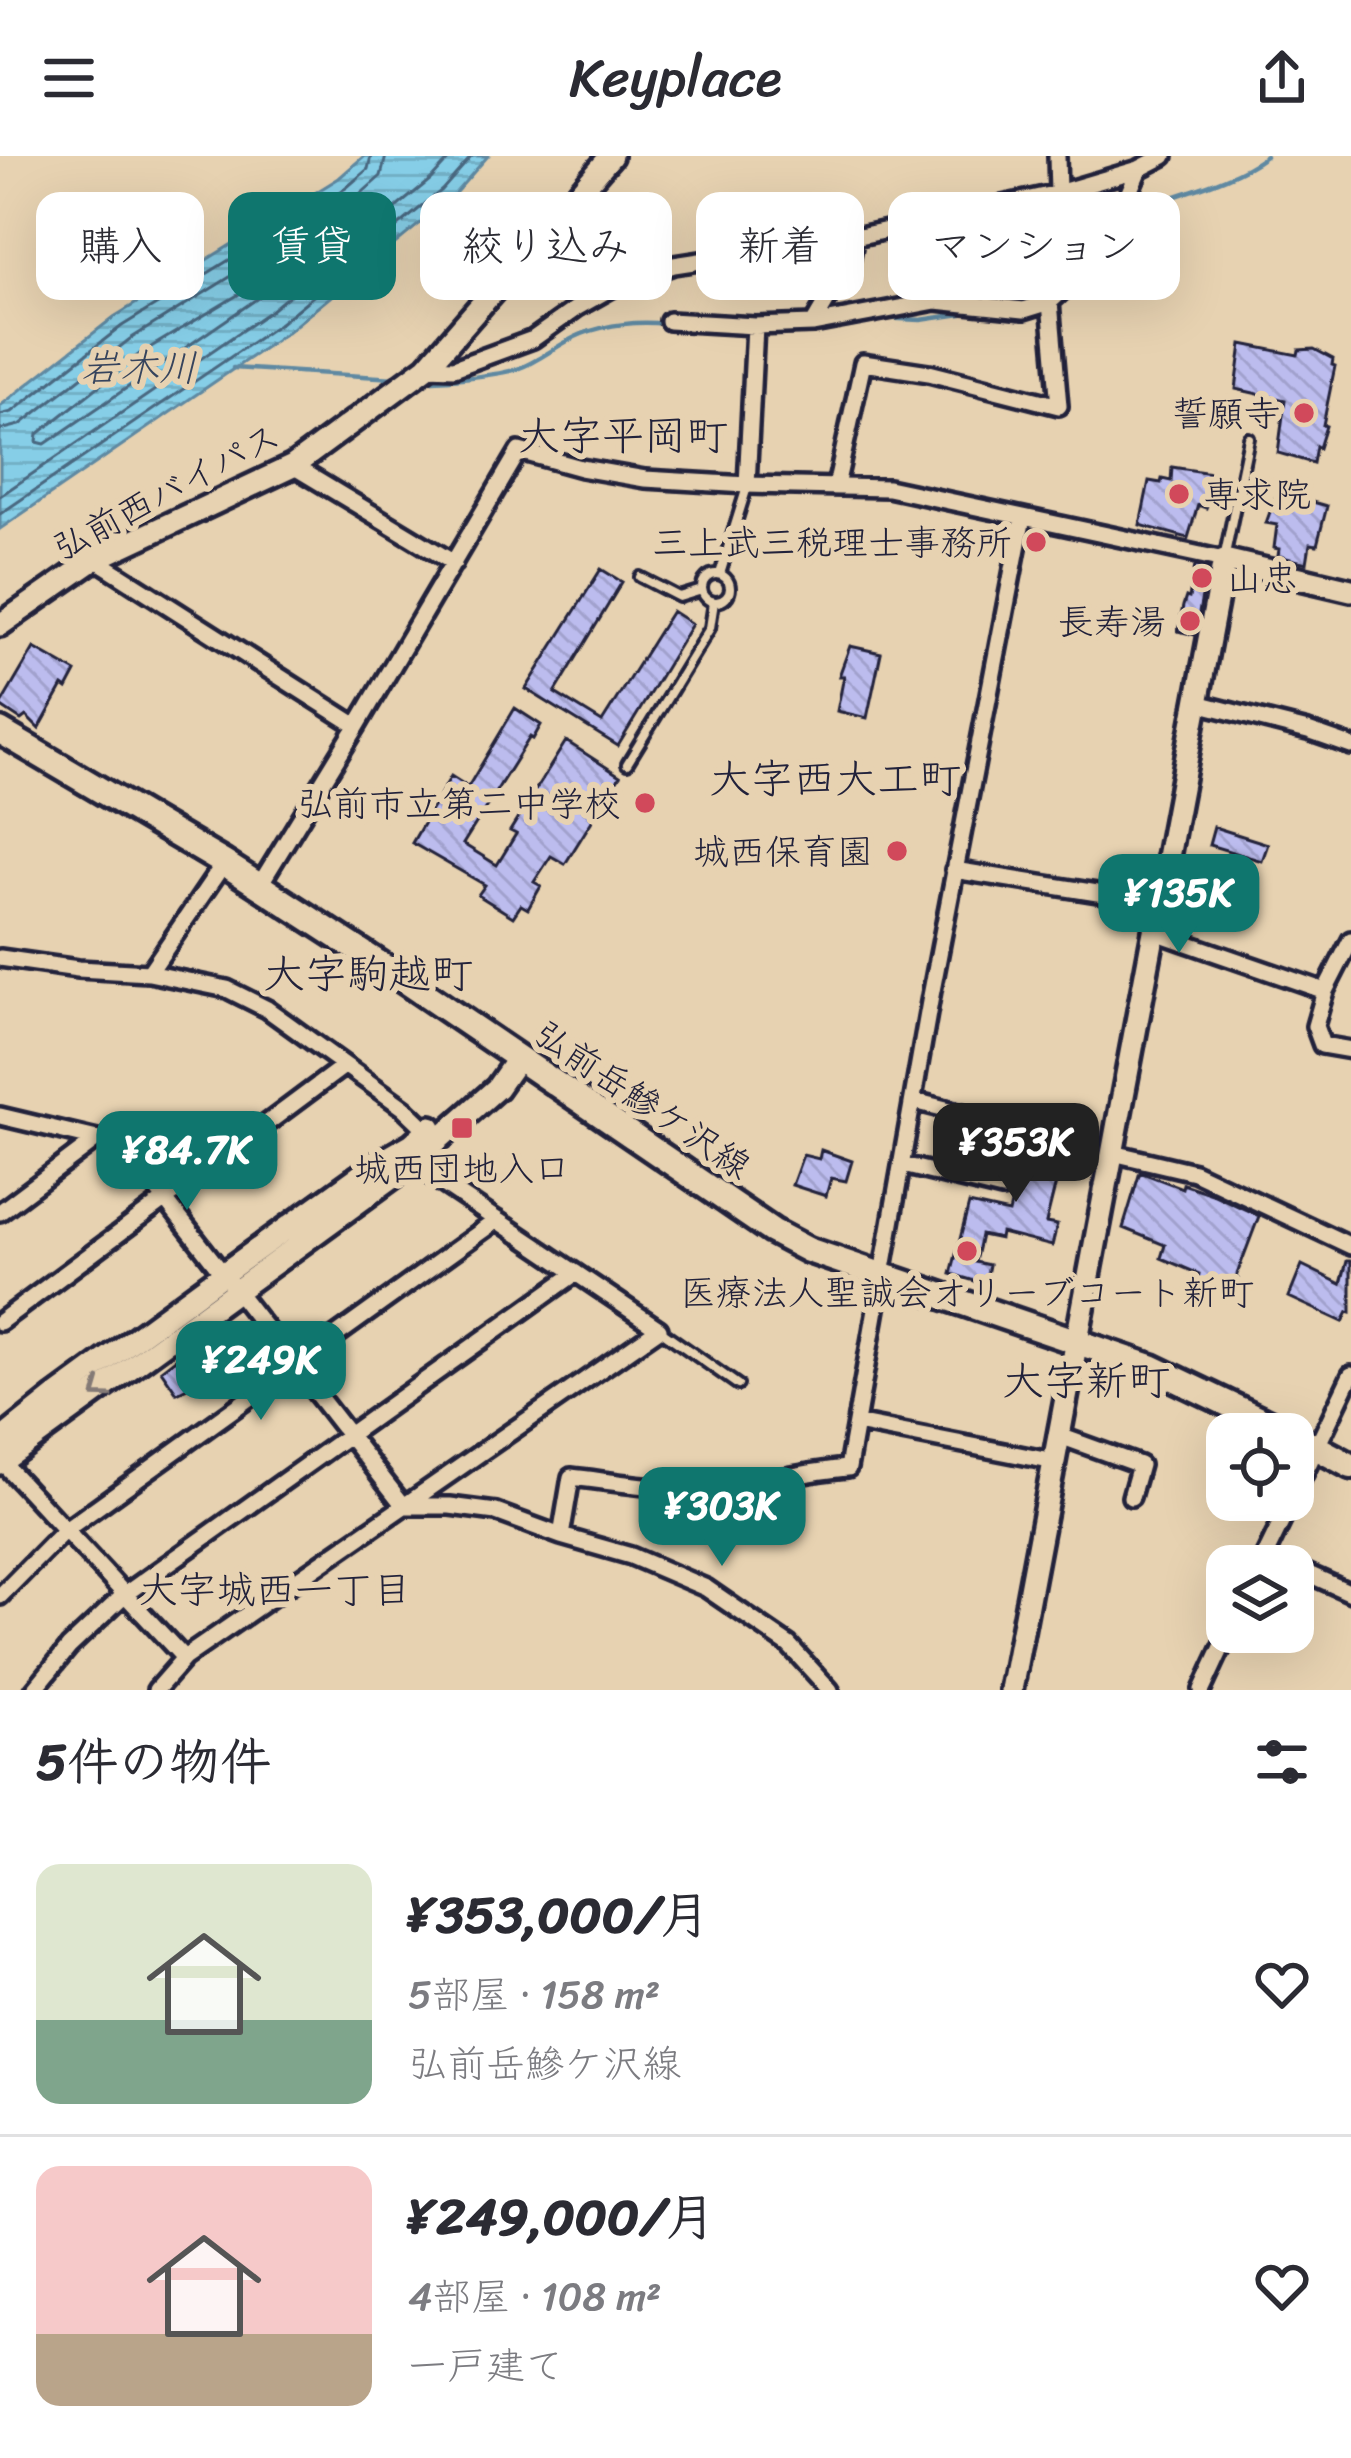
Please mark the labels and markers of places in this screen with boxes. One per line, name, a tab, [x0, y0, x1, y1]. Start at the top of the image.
place label: 誓願寺	[1172, 382, 1280, 446]
marker: 誓願寺	[1291, 400, 1317, 426]
place label: 専求院	[1203, 463, 1311, 527]
marker: 専求院	[1166, 481, 1192, 507]
place label: 三上武三税理士事務所	[652, 511, 1012, 575]
marker: 三上武三税理士事務所	[1023, 529, 1049, 555]
place label: 山忠	[1226, 547, 1298, 611]
marker: 山忠	[1189, 565, 1215, 591]
place label: 長寿湯	[1058, 590, 1166, 654]
marker: 長寿湯	[1177, 608, 1203, 634]
place label: 弘前市立第二中学校	[297, 772, 621, 836]
marker: 弘前市立第二中学校	[632, 790, 658, 816]
place label: 城西保育園	[693, 820, 873, 884]
marker: 城西保育園	[884, 838, 910, 864]
pin: ¥135K	[1095, 854, 1263, 956]
pin: ¥353K	[932, 1103, 1100, 1205]
pin: ¥84.7K	[89, 1111, 285, 1213]
marker: 城西団地入口	[449, 1115, 475, 1141]
place label: 城西団地入口	[354, 1137, 570, 1201]
marker: 医療法人聖誠会オリーブコート新町	[954, 1238, 980, 1264]
place label: 医療法人聖誠会オリーブコート新町	[680, 1261, 1254, 1325]
pin: ¥249K	[177, 1321, 345, 1423]
pin: ¥303K	[638, 1467, 806, 1569]

